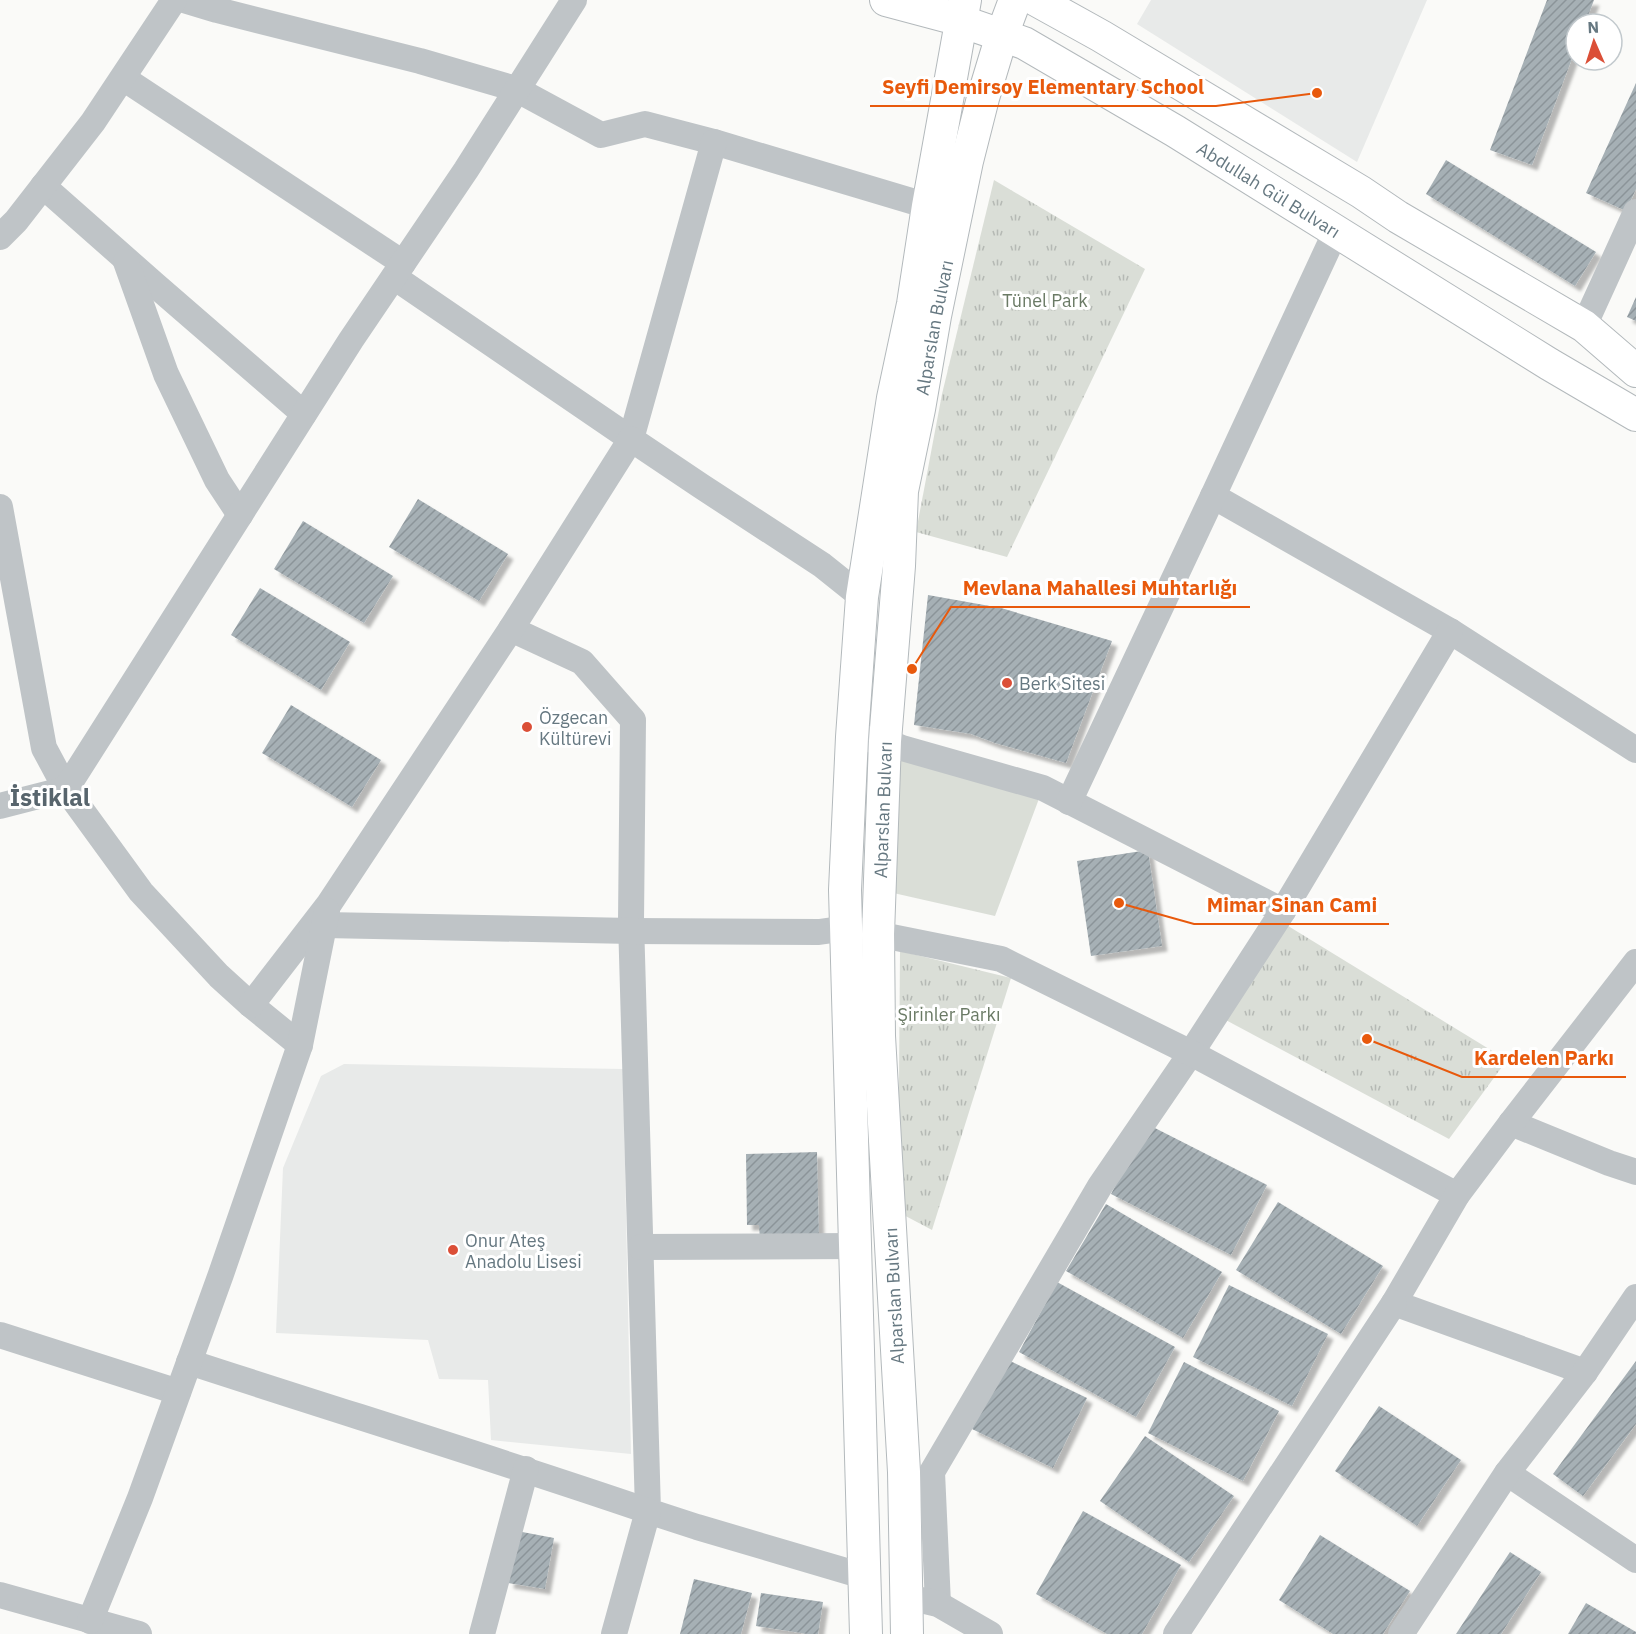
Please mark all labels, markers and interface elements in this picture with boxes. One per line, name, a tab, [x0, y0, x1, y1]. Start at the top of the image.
north arrow	[1564, 12, 1624, 72]
text: N	[1587, 17, 1600, 37]
callout: Seyfi Demirsoy Elementary School	[870, 68, 1216, 106]
text: Seyfi Demirsoy Elementary School	[882, 73, 1204, 100]
street label: Abdullah Gül Bulvarı	[1193, 136, 1345, 243]
street label: Alparslan Bulvarı	[910, 258, 958, 397]
park label: Tünel Park	[1002, 289, 1088, 312]
callout: Mevlana Mahallesi Muhtarlığı	[951, 569, 1250, 607]
text: Mevlana Mahallesi Muhtarlığı	[963, 574, 1237, 601]
place label: Berk Sitesi	[1019, 672, 1105, 695]
marker: Berk Sitesi	[1000, 676, 1014, 690]
place label: Özgecan Kültürevi	[539, 706, 611, 750]
marker: Özgecan Kültürevi	[520, 720, 534, 734]
street label: Alparslan Bulvarı	[869, 741, 896, 879]
district label: İstiklal	[10, 781, 90, 813]
callout: Mimar Sinan Cami	[1194, 886, 1389, 924]
text: Mimar Sinan Cami	[1207, 891, 1377, 918]
park label: Şirinler Parkı	[898, 1003, 1000, 1026]
callout: Kardelen Parkı	[1462, 1039, 1626, 1077]
text: Kardelen Parkı	[1474, 1044, 1614, 1071]
street label: Alparslan Bulvarı	[879, 1227, 909, 1365]
place label: Onur Ateş Anadolu Lisesi	[465, 1229, 582, 1273]
marker: Onur Ateş Anadolu Lisesi	[446, 1243, 460, 1257]

